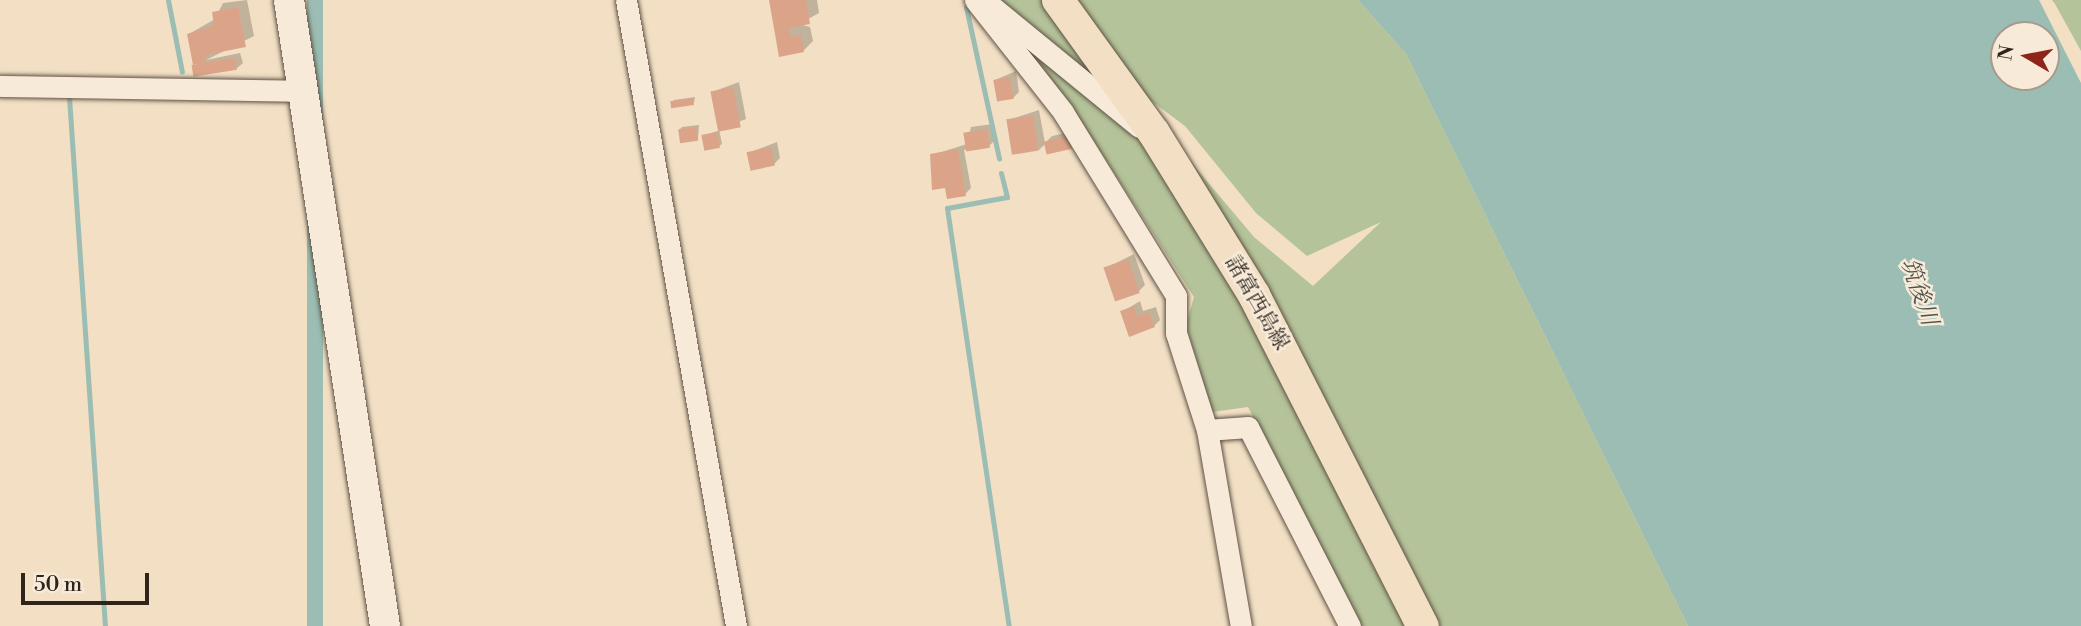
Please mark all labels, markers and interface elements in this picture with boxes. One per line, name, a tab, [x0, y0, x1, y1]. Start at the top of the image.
north arrow	[1990, 21, 2060, 91]
text: N	[1993, 43, 2019, 62]
street label: 諸富西島線	[1220, 251, 1294, 355]
water label: 筑後川	[1895, 255, 1943, 329]
scale bar	[24, 560, 152, 604]
text: 50 m	[34, 572, 82, 598]

